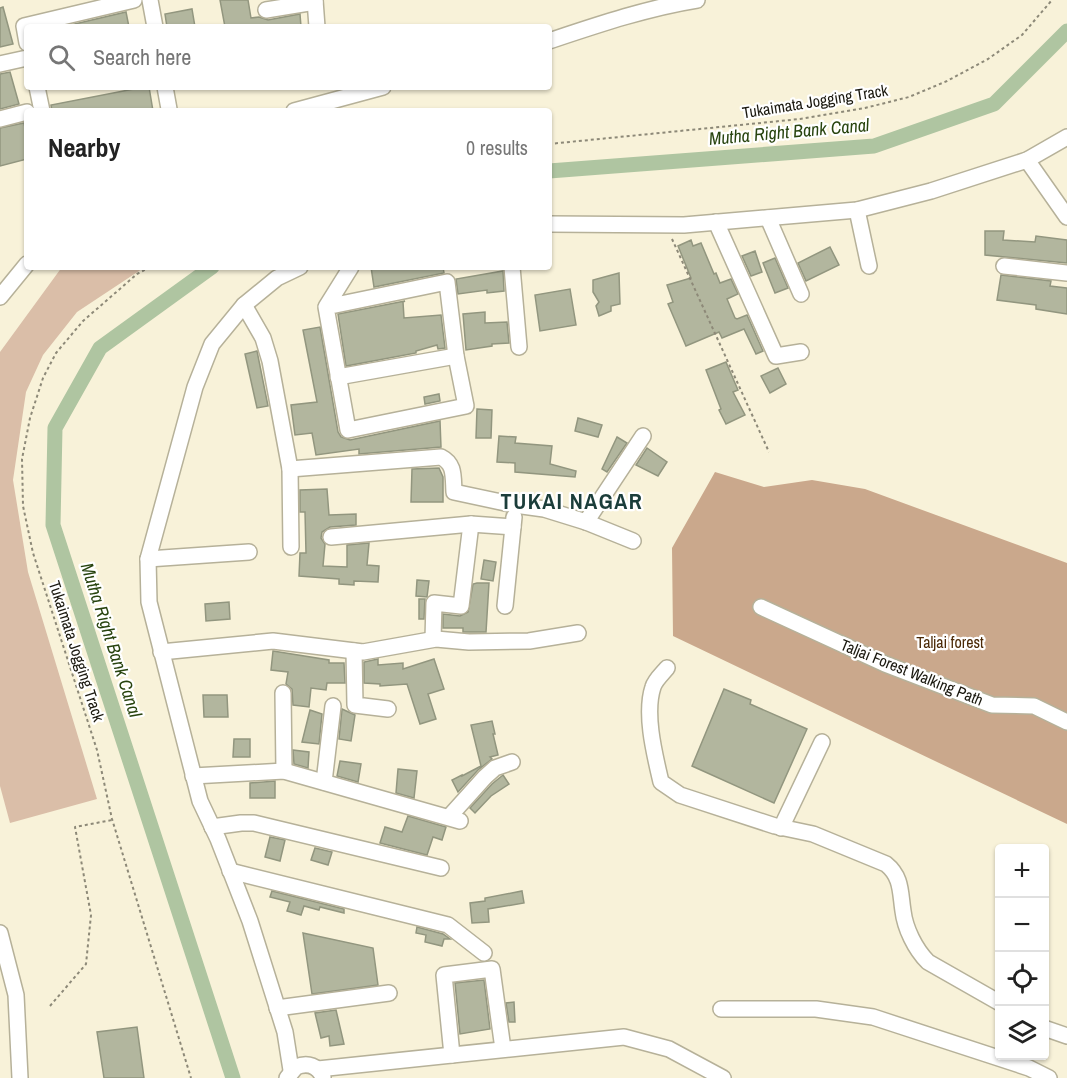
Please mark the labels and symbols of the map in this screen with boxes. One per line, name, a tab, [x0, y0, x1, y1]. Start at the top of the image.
street label: Tukaimata Jogging Track	[741, 79, 890, 123]
water label: Mutha Right Bank Canal	[708, 112, 871, 151]
district label: TUKAI NAGAR	[501, 486, 643, 516]
water label: Mutha Right Bank Canal	[75, 560, 148, 721]
street label: Tukaimata Jogging Track	[44, 578, 110, 725]
park label: Taljai forest	[916, 631, 984, 653]
street label: Taljai Forest Walking Path	[837, 633, 987, 711]

